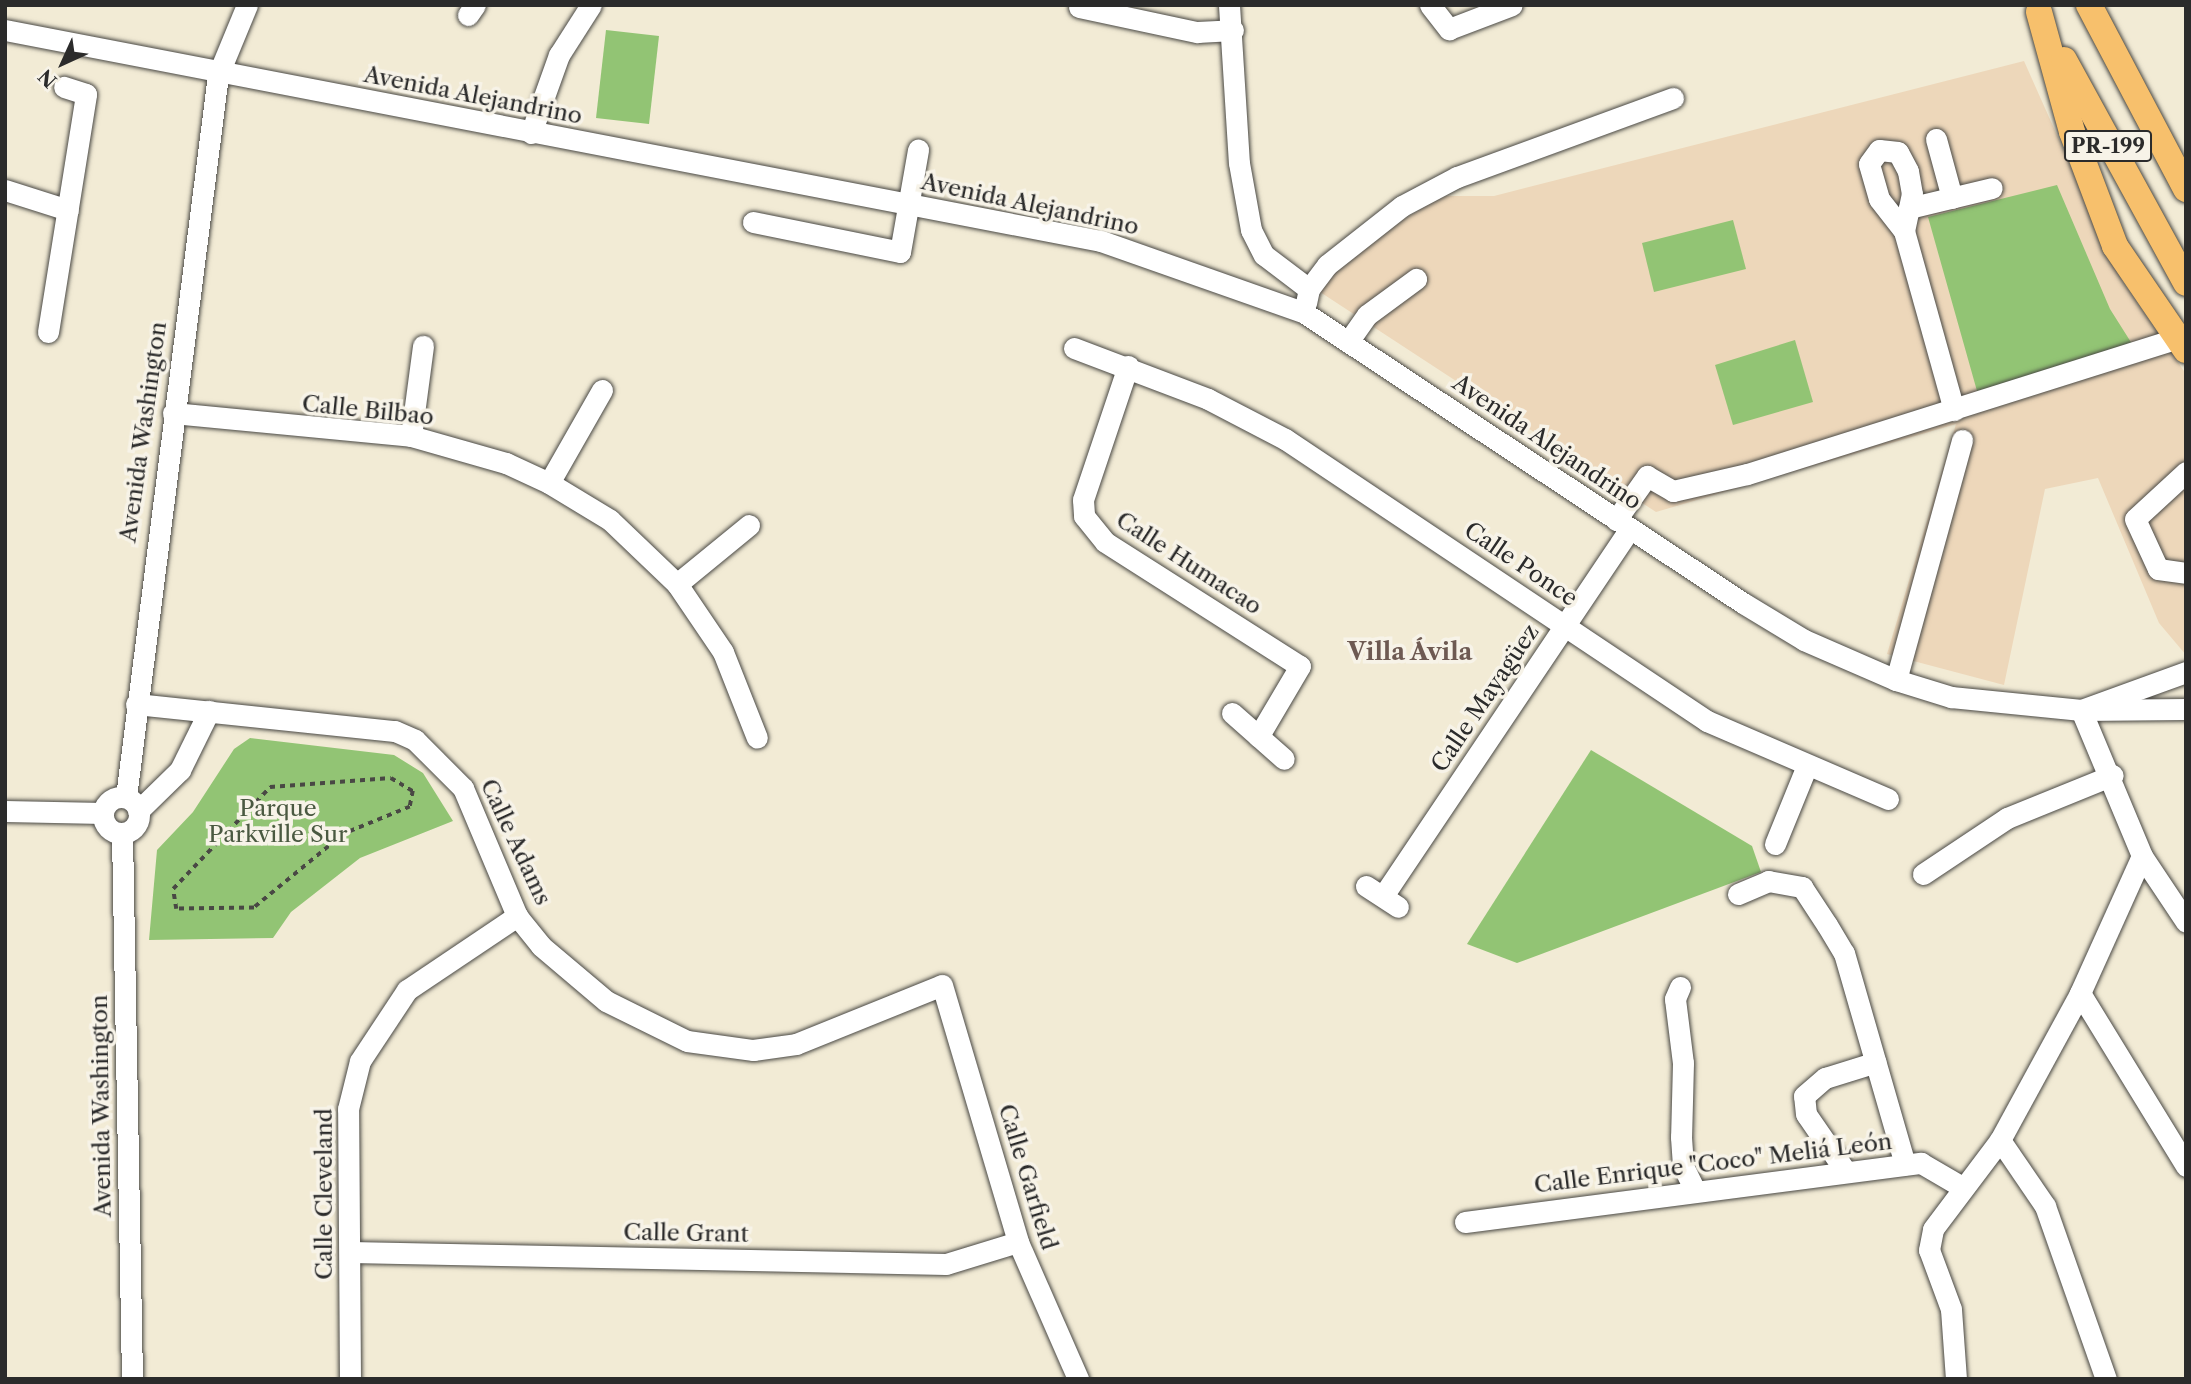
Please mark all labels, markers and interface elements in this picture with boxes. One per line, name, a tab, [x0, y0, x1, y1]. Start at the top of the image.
north arrow	[28, 28, 98, 98]
street label: Avenida Alejandrino	[361, 60, 585, 130]
text: N	[34, 64, 62, 92]
road number: PR-199	[2062, 128, 2154, 164]
street label: Avenida Alejandrino	[918, 167, 1142, 241]
street label: Avenida Washington	[114, 319, 172, 545]
street label: Avenida Alejandrino	[1447, 368, 1647, 516]
street label: Calle Bilbao	[301, 389, 435, 431]
street label: Calle Humacao	[1111, 506, 1267, 620]
street label: Calle Ponce	[1459, 516, 1583, 612]
street label: Calle Mayagüez	[1425, 619, 1545, 777]
district label: Villa Ávila	[1347, 638, 1473, 666]
street label: Calle Adams	[475, 774, 557, 910]
park label: Parque Parkville Sur	[208, 794, 348, 848]
street label: Avenida Washington	[85, 994, 117, 1218]
street label: Calle Garfield	[993, 1101, 1063, 1253]
street label: Calle Cleveland	[310, 1108, 338, 1280]
street label: Calle Enrique "Coco" Meliá León	[1532, 1127, 1894, 1199]
street label: Calle Grant	[623, 1218, 749, 1248]

